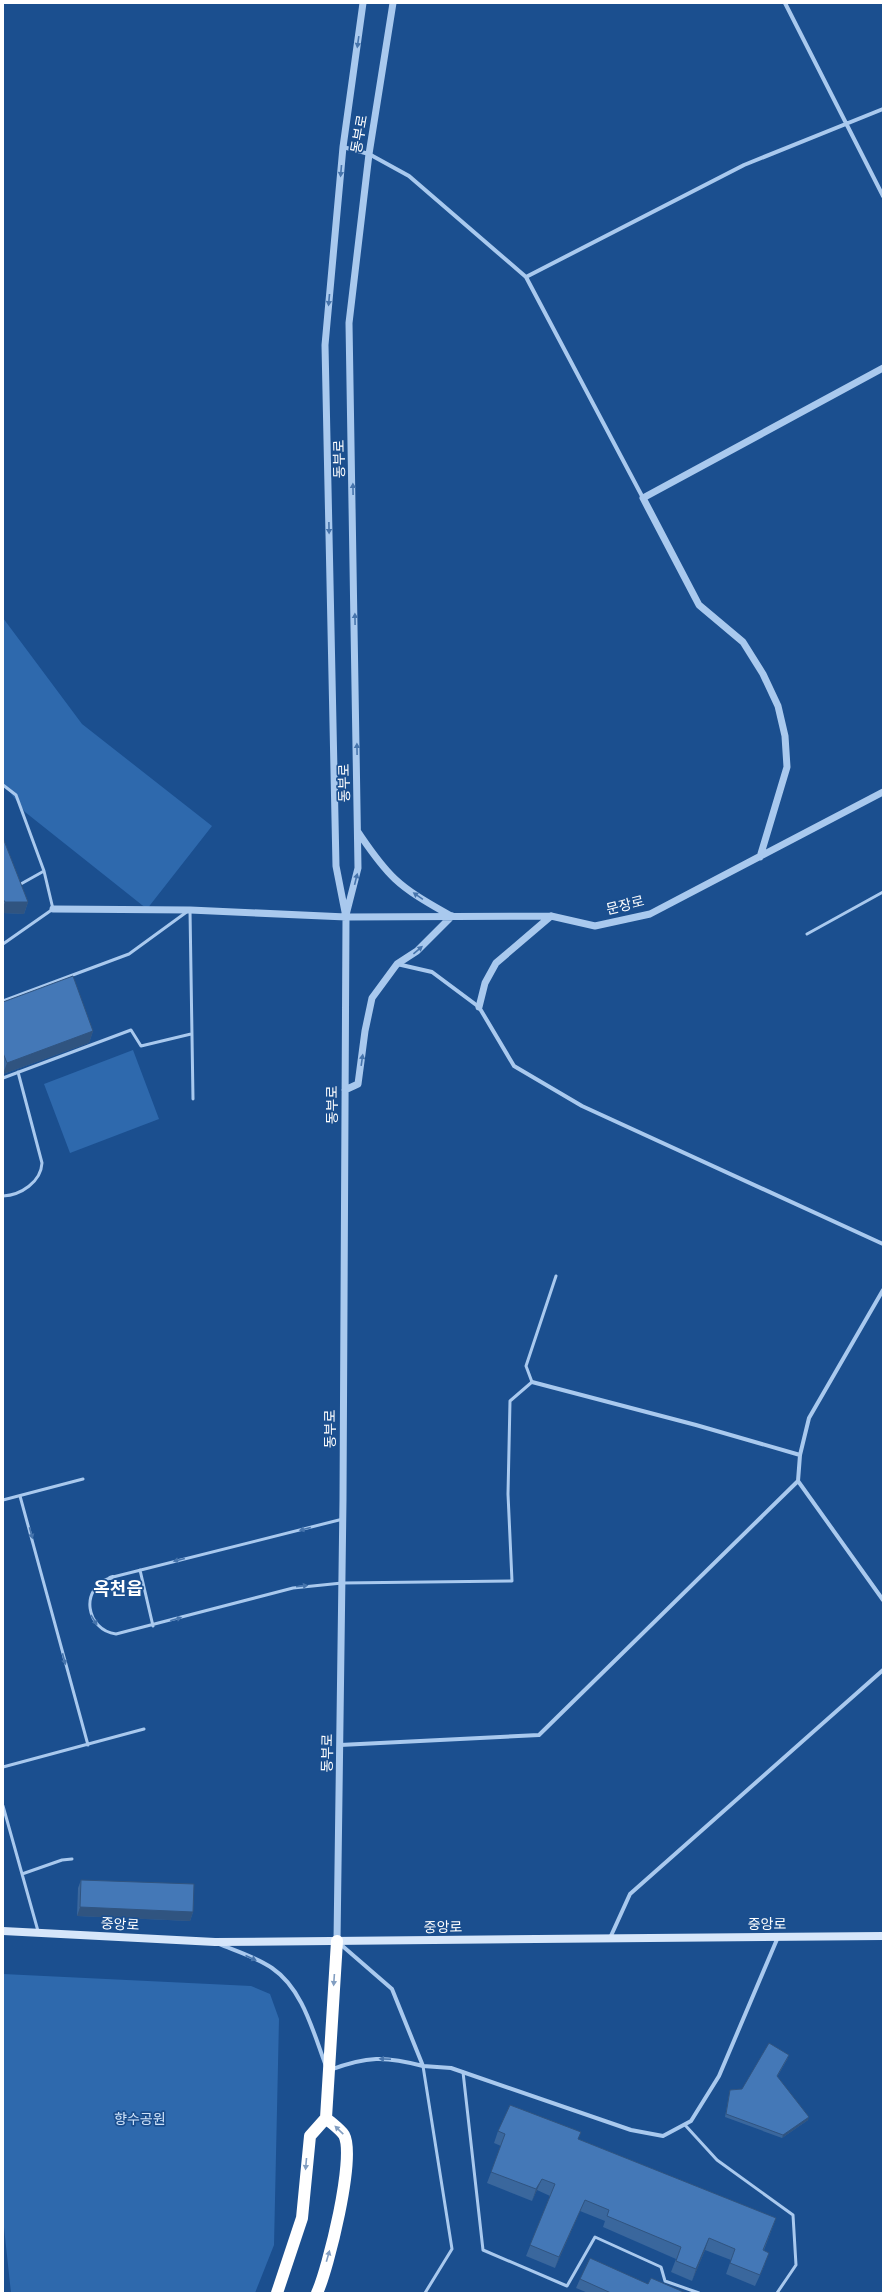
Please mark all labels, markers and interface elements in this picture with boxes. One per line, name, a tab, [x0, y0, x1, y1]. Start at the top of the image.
one-way arrow	[355, 36, 361, 48]
street label: 동부로	[348, 113, 370, 154]
one-way arrow	[338, 165, 344, 177]
one-way arrow	[326, 294, 333, 306]
street label: 동부로	[331, 439, 347, 478]
one-way arrow	[349, 483, 356, 495]
one-way arrow	[326, 522, 332, 535]
one-way arrow	[351, 613, 358, 625]
one-way arrow	[353, 743, 360, 755]
street label: 동부로	[336, 763, 352, 802]
one-way arrow	[353, 873, 359, 885]
one-way arrow	[413, 892, 424, 900]
street label: 문장로	[604, 893, 646, 917]
one-way arrow	[413, 945, 423, 954]
one-way arrow	[359, 1054, 365, 1066]
street label: 동부로	[324, 1086, 340, 1124]
street label: 동부로	[322, 1410, 338, 1448]
one-way arrow	[299, 1526, 311, 1532]
one-way arrow	[28, 1527, 34, 1539]
one-way arrow	[172, 1558, 185, 1564]
district label: 옥천읍	[93, 1579, 143, 1599]
one-way arrow	[296, 1583, 308, 1590]
one-way arrow	[90, 1615, 98, 1625]
one-way arrow	[170, 1616, 182, 1622]
one-way arrow	[62, 1652, 68, 1665]
street label: 동부로	[319, 1733, 335, 1772]
street label: 중앙로	[100, 1915, 140, 1933]
street label: 중앙로	[748, 1916, 786, 1932]
street label: 중앙로	[424, 1919, 463, 1935]
one-way arrow	[245, 1954, 257, 1961]
one-way arrow	[331, 1974, 338, 1986]
one-way arrow	[379, 2055, 391, 2062]
park label: 향수공원	[114, 2111, 166, 2127]
one-way arrow	[334, 2126, 343, 2135]
one-way arrow	[302, 2158, 309, 2170]
one-way arrow	[325, 2249, 331, 2261]

